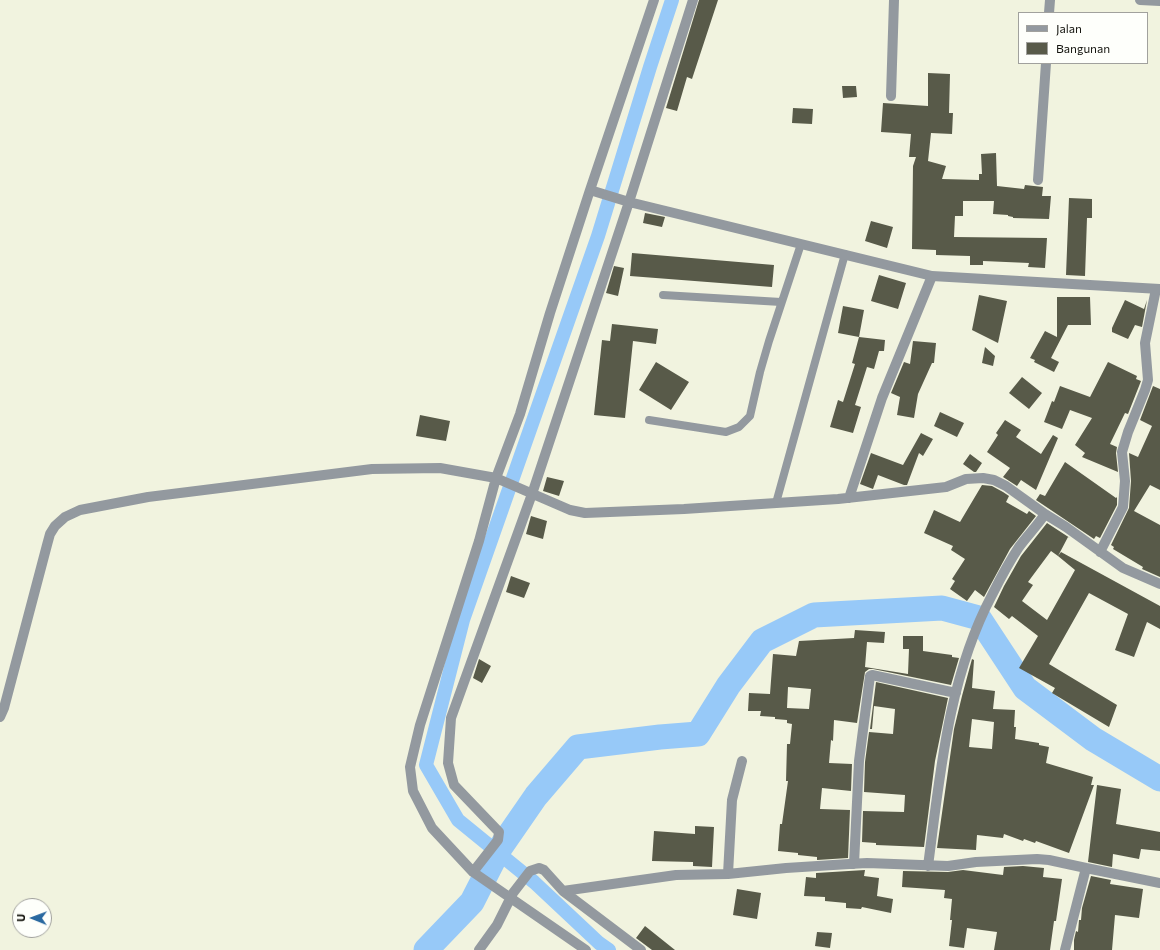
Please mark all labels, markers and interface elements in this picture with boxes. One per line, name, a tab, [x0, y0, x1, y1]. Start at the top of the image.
legend	[1018, 12, 1148, 64]
text: Jalan	[1056, 21, 1082, 35]
text: Bangunan	[1056, 41, 1110, 55]
north arrow	[12, 898, 52, 938]
text: U	[14, 914, 27, 922]

